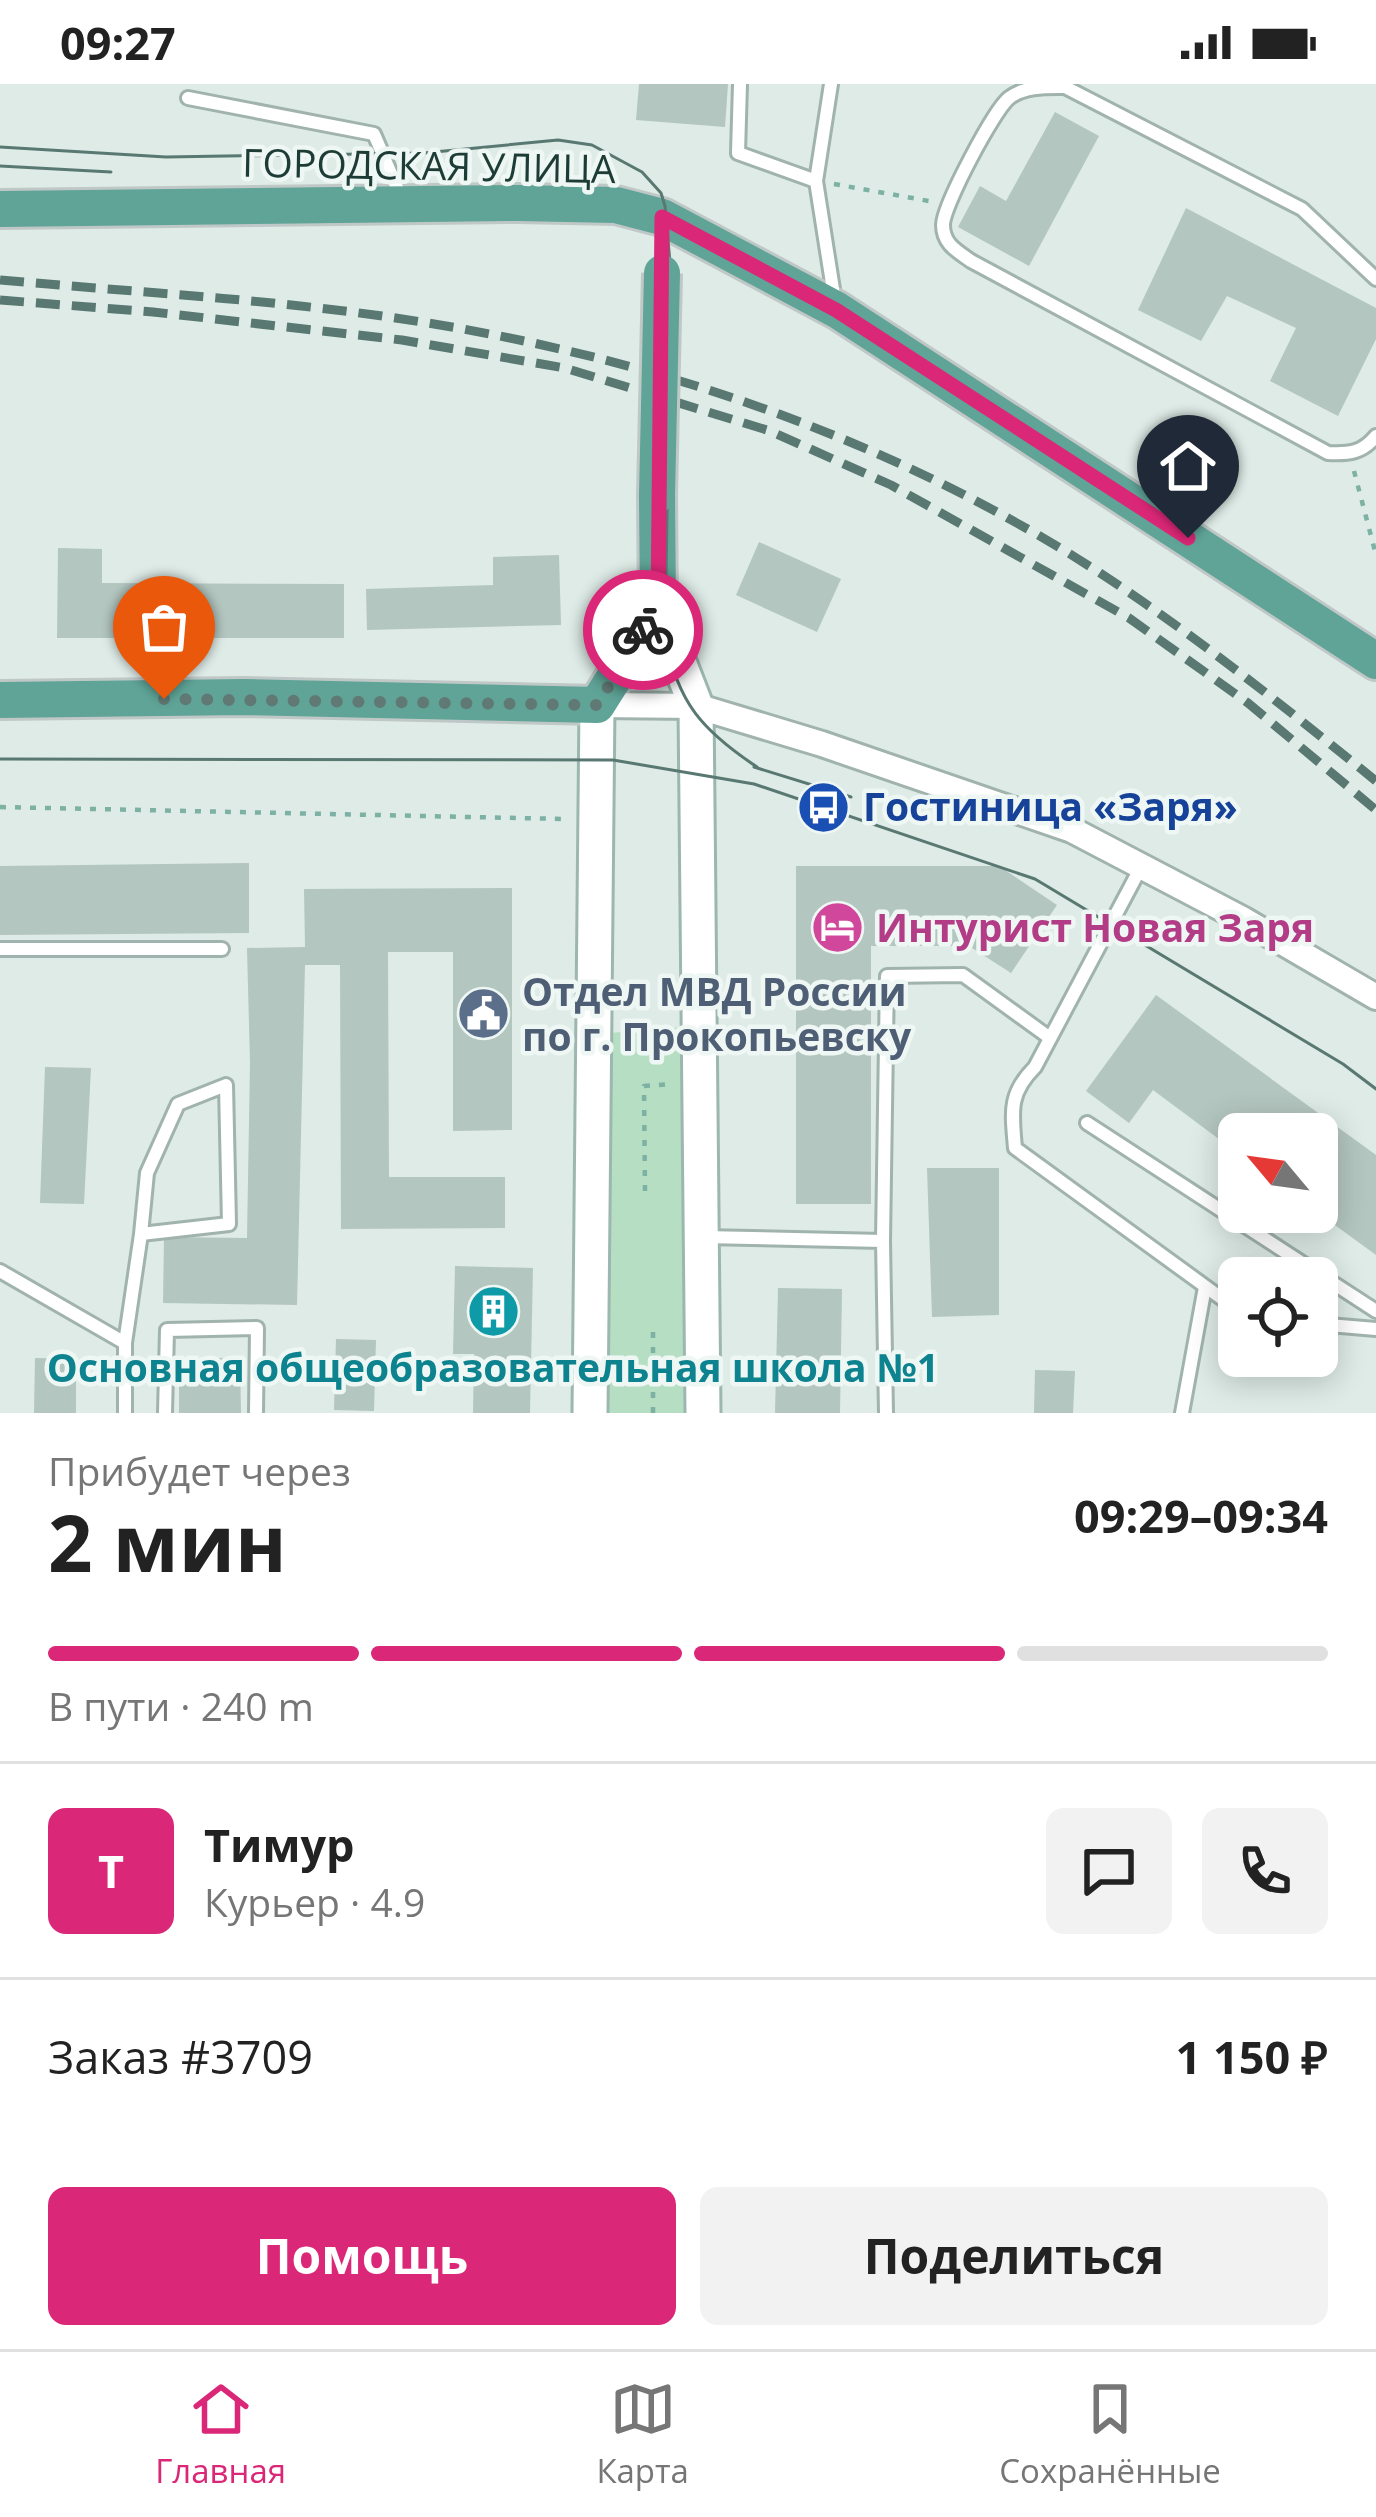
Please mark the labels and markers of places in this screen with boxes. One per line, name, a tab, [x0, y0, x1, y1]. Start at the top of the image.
pin	[1137, 415, 1239, 538]
pin	[113, 576, 215, 699]
bus stop icon: Гостиница «Заря»	[796, 779, 852, 835]
place label: Гостиница «Заря»	[863, 779, 1238, 832]
hotel icon: Интурист Новая Заря	[809, 900, 865, 956]
place label: Интурист Новая Заря	[876, 900, 1314, 953]
place label: Отдел МВД России по г. Прокопьевску	[522, 964, 912, 1062]
public building icon: Отдел МВД России по г. Прокопьевску	[455, 986, 511, 1042]
building icon: Основная общеобразовательная школа №1	[465, 1283, 521, 1339]
place label: Основная общеобразовательная школа №1	[47, 1340, 939, 1393]

